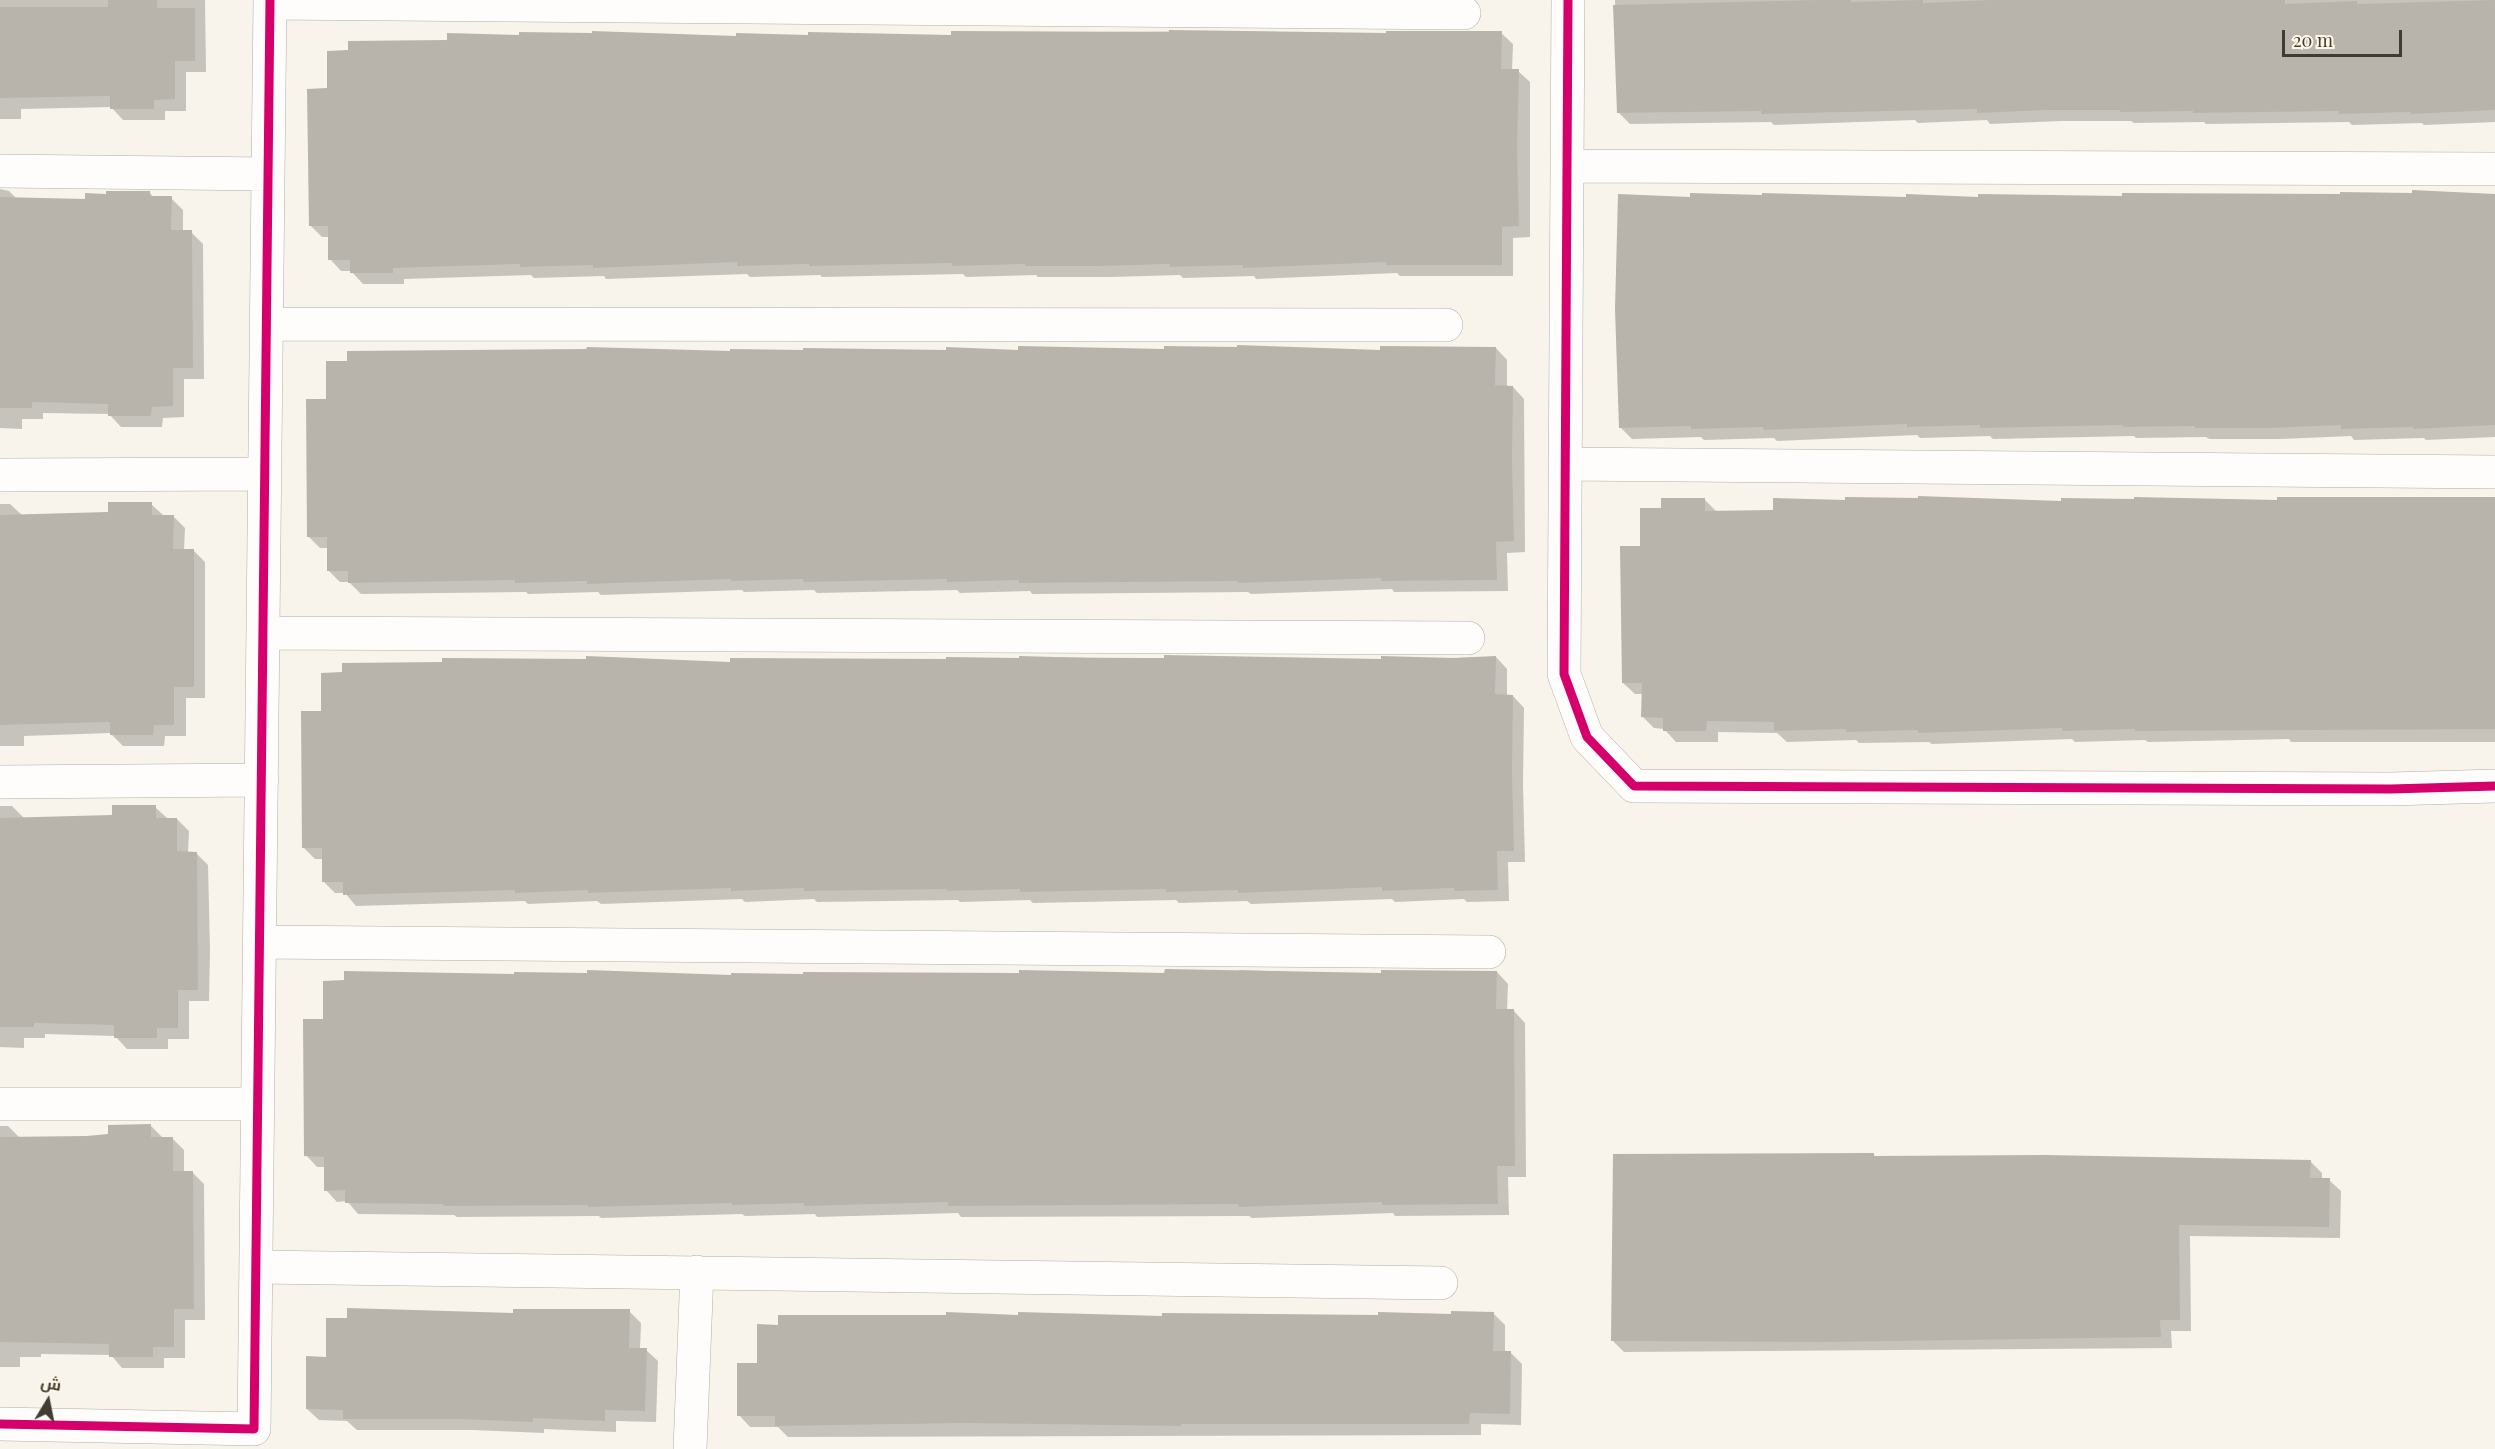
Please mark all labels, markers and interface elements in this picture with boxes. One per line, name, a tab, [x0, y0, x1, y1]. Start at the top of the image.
scale bar	[2285, 18, 2405, 56]
text: 20 m	[2293, 28, 2333, 52]
north arrow	[18, 1371, 78, 1431]
text: ش	[39, 1371, 63, 1395]

